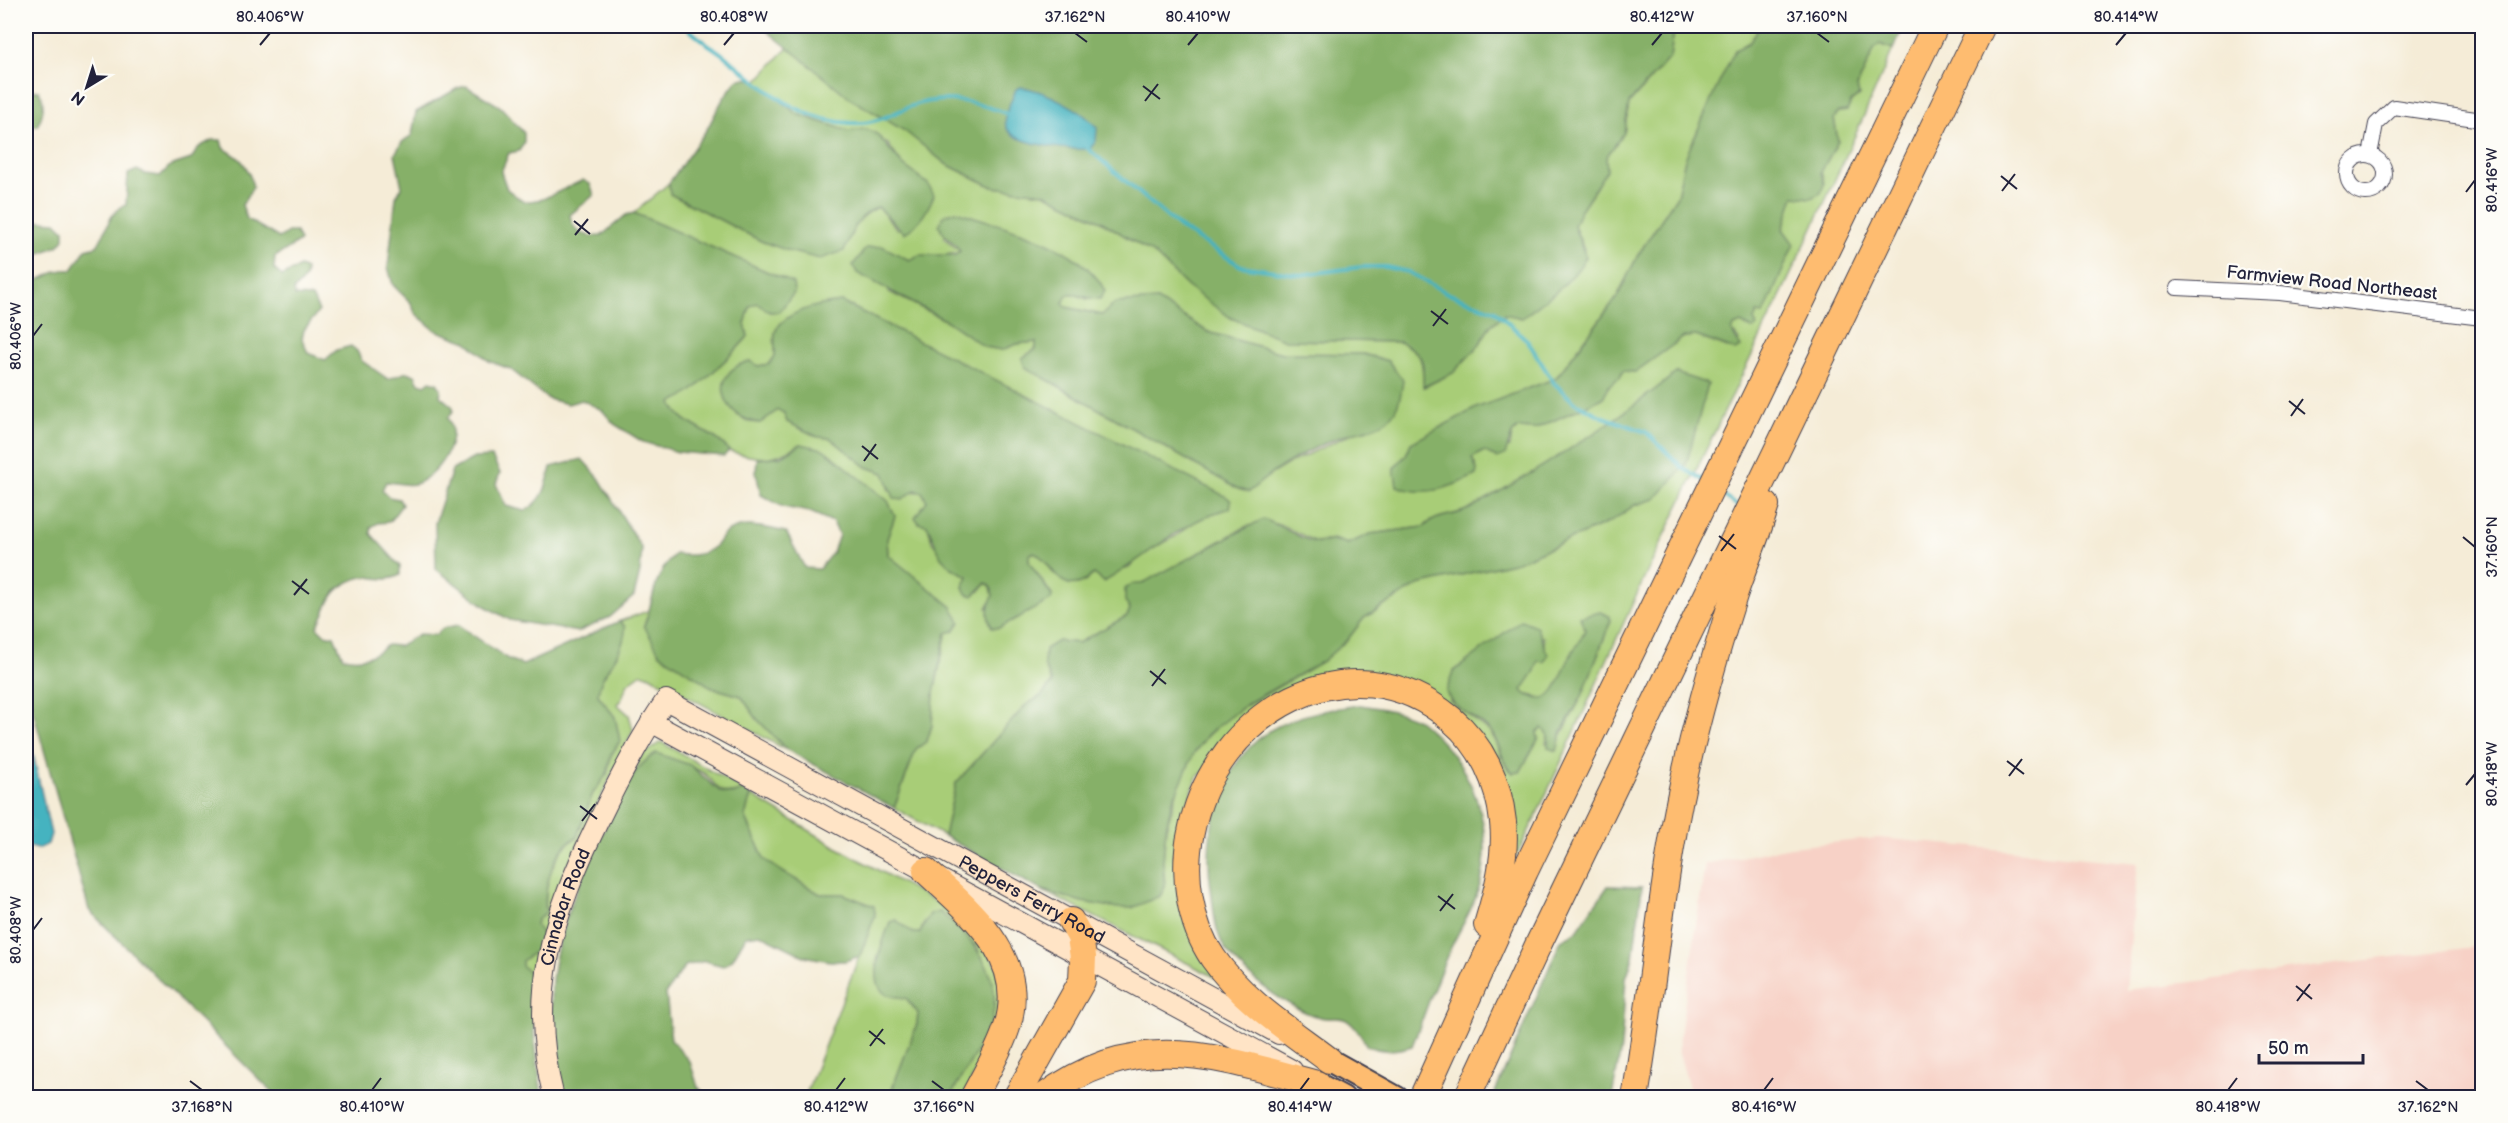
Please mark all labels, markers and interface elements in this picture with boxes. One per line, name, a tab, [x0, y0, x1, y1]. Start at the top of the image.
text: 80.406°W	[236, 8, 304, 27]
text: 80.408°W	[700, 8, 768, 27]
text: 37.162°N	[1044, 8, 1106, 27]
text: 80.410°W	[1166, 8, 1231, 27]
text: 80.412°W	[1630, 8, 1695, 27]
text: 37.160°N	[1786, 8, 1848, 27]
text: 80.414°W	[2094, 8, 2159, 27]
north arrow	[57, 57, 117, 117]
text: N	[68, 86, 89, 109]
text: 80.416°W	[2483, 147, 2502, 212]
street label: Farmview Road Northeast	[2226, 261, 2439, 305]
text: 80.406°W	[7, 302, 26, 370]
text: 37.160°N	[2483, 516, 2502, 578]
text: 80.418°W	[2483, 741, 2502, 806]
street label: Cinnabar Road	[537, 845, 595, 968]
street label: Peppers Ferry Road	[955, 851, 1109, 948]
text: 80.408°W	[7, 896, 26, 964]
scale bar	[2259, 1027, 2362, 1065]
text: 50 m	[2268, 1038, 2309, 1059]
text: 37.168°N	[171, 1098, 233, 1117]
text: 80.410°W	[340, 1098, 405, 1117]
text: 80.412°W	[804, 1098, 869, 1117]
text: 37.166°N	[913, 1098, 975, 1117]
text: 80.414°W	[1268, 1098, 1333, 1117]
text: 80.416°W	[1732, 1098, 1797, 1117]
text: 80.418°W	[2196, 1098, 2261, 1117]
text: 37.162°N	[2397, 1098, 2459, 1117]

